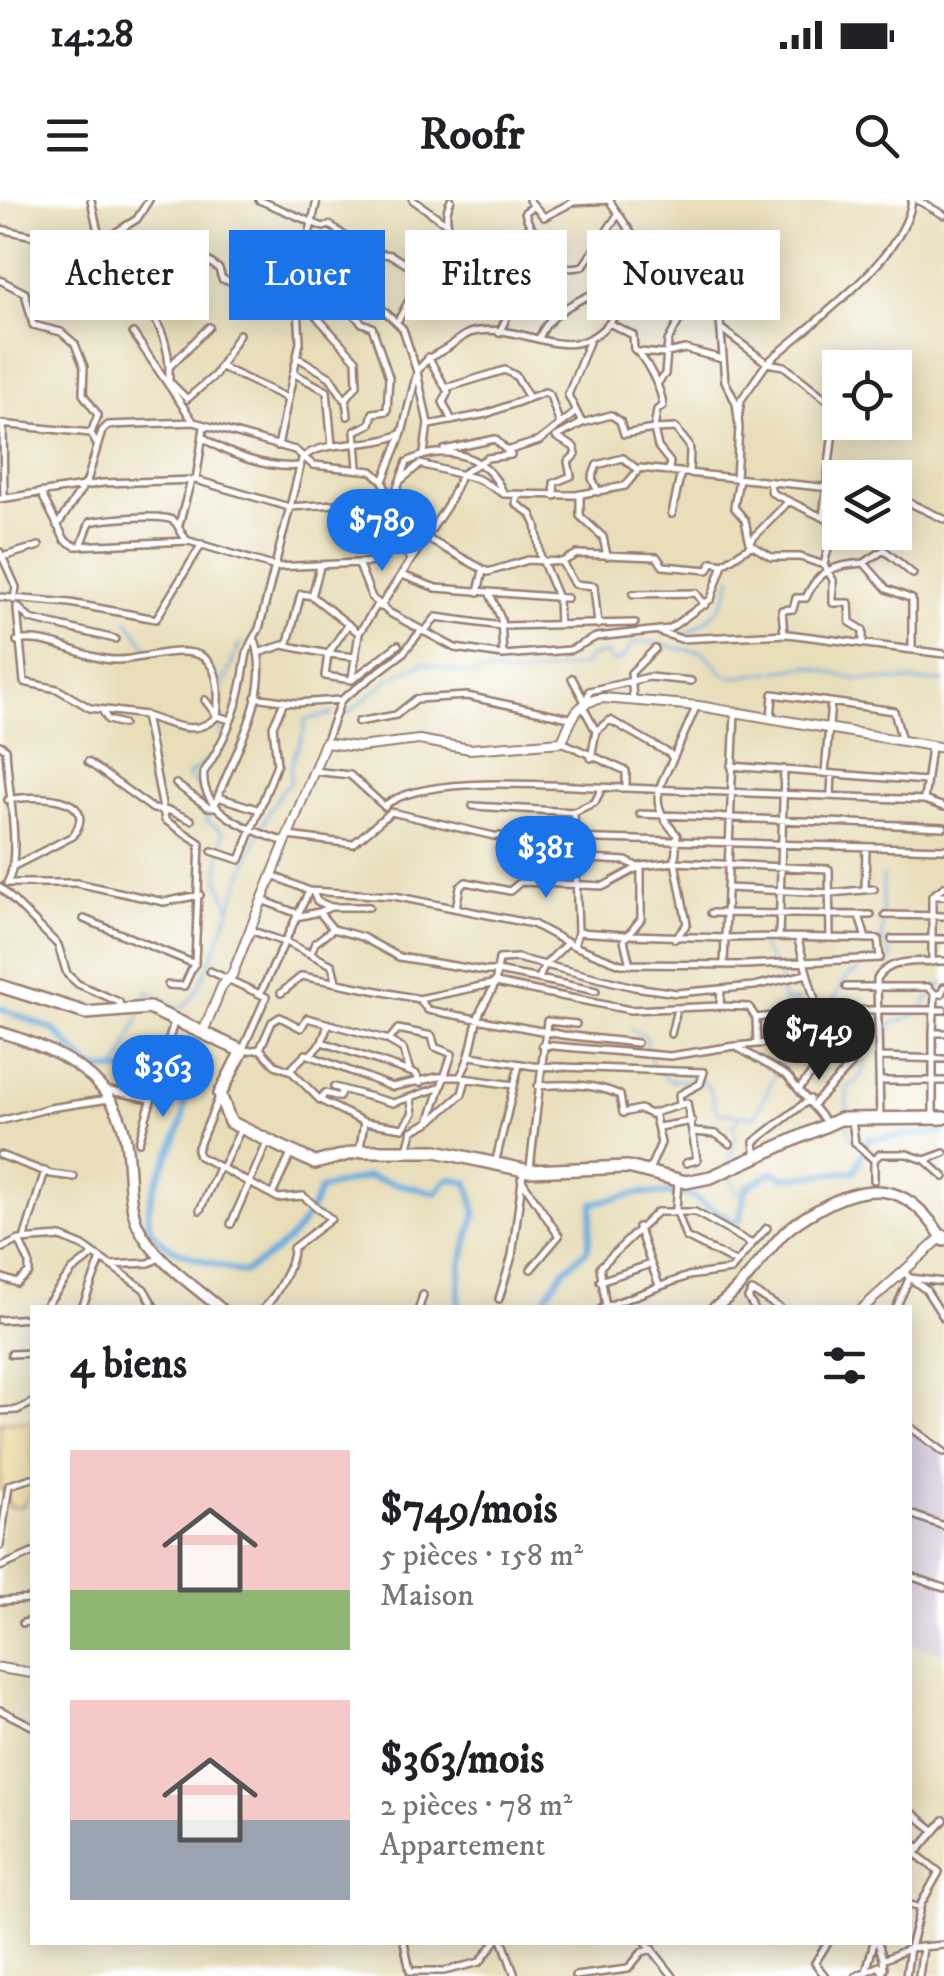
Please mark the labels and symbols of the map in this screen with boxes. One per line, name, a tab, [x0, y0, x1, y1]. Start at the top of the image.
pin: $789	[323, 489, 441, 574]
pin: $381	[487, 816, 605, 901]
pin: $749	[760, 998, 878, 1083]
pin: $363	[104, 1035, 222, 1120]

